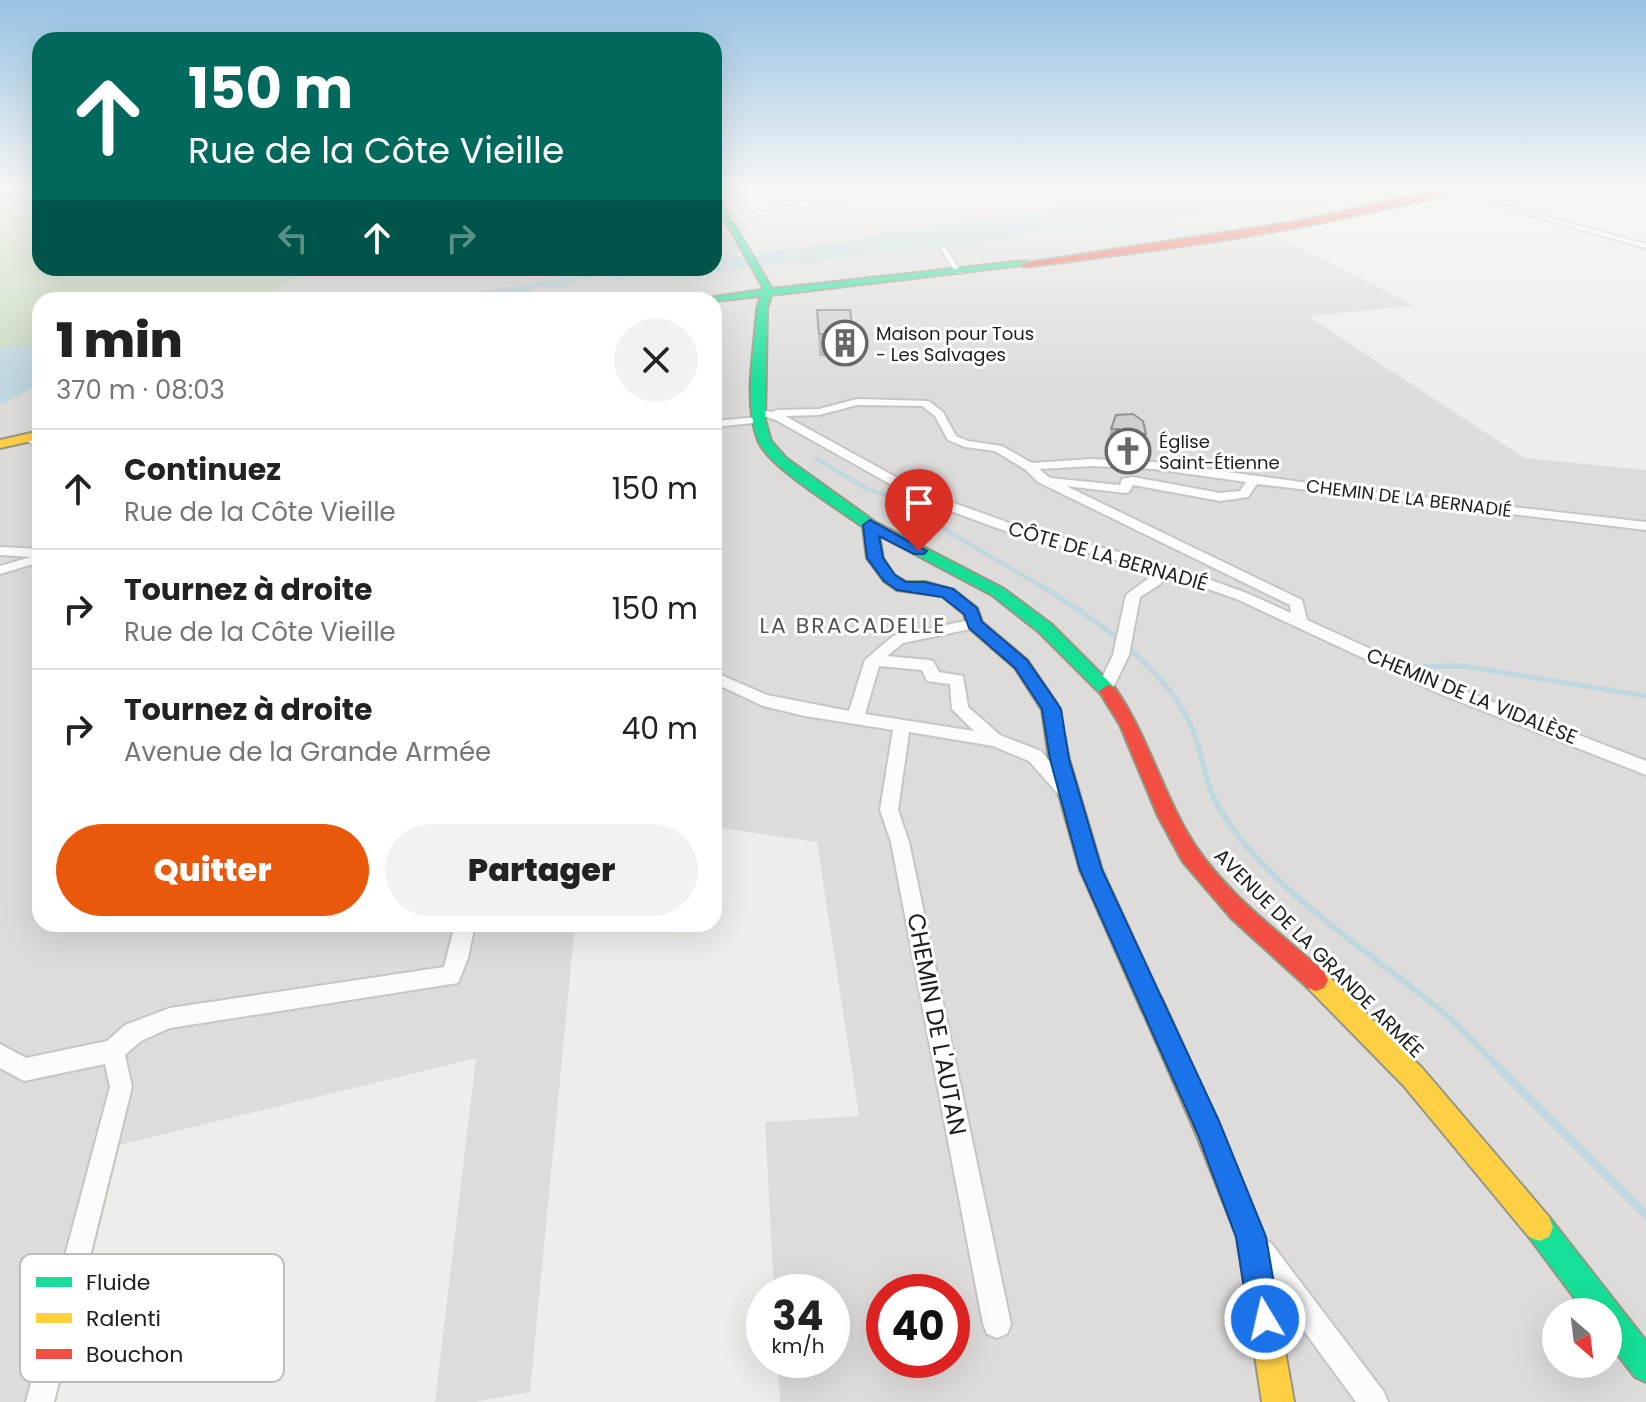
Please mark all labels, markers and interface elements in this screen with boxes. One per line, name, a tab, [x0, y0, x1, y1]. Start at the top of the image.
text: 150 m	[188, 49, 353, 128]
icon: ahead	[56, 64, 160, 168]
text: Rue de la Côte Vieille	[188, 125, 564, 176]
icon: left	[271, 216, 315, 260]
icon: ahead	[355, 216, 399, 260]
icon: right	[439, 216, 483, 260]
text: 1 min	[56, 307, 183, 374]
button: close	[614, 318, 698, 402]
building icon: Maison pour Tous - Les Salvages	[821, 319, 869, 367]
place label: Maison pour Tous - Les Salvages	[876, 321, 1034, 367]
text: 370 m · 08:03	[56, 372, 225, 408]
church icon: Église Saint-Étienne	[1104, 427, 1152, 475]
place label: Église Saint-Étienne	[1159, 429, 1280, 475]
text: Continuez	[124, 448, 281, 491]
icon: ahead	[56, 467, 100, 511]
text: 150 m	[612, 467, 698, 510]
pin	[885, 469, 953, 551]
street label: CHEMIN DE LA BERNADIÉ	[1305, 473, 1513, 523]
icon: arrive	[897, 481, 941, 525]
text: Rue de la Côte Vieille	[124, 494, 396, 530]
street label: CÔTE DE LA BERNADIÉ	[1005, 514, 1211, 598]
text: Tournez à droite	[124, 568, 372, 611]
icon: right	[56, 587, 100, 631]
text: 150 m	[612, 587, 698, 630]
district label: LA BRACADELLE	[760, 610, 946, 641]
text: Rue de la Côte Vieille	[124, 614, 396, 650]
street label: CHEMIN DE LA VIDALÈSE	[1362, 641, 1582, 751]
text: Tournez à droite	[124, 688, 372, 731]
icon: right	[56, 707, 100, 751]
text: 40 m	[621, 707, 698, 750]
text: Avenue de la Grande Armée	[124, 734, 491, 770]
button: Quitter	[56, 824, 369, 916]
button: Partager	[385, 824, 698, 916]
street label: AVENUE DE LA GRANDE ARMÉE	[1208, 842, 1430, 1064]
street label: CHEMIN DE L'AUTAN	[899, 910, 975, 1138]
legend	[20, 1254, 284, 1382]
text: Fluide	[86, 1267, 151, 1298]
speed limit sign: 40	[866, 1274, 970, 1378]
position arrow	[1223, 1277, 1307, 1361]
text: 34	[772, 1288, 824, 1344]
north arrow	[1542, 1298, 1622, 1378]
map controls	[1542, 1298, 1622, 1378]
text: Ralenti	[86, 1303, 161, 1334]
text: km/h	[771, 1332, 825, 1360]
text: Bouchon	[86, 1339, 183, 1370]

